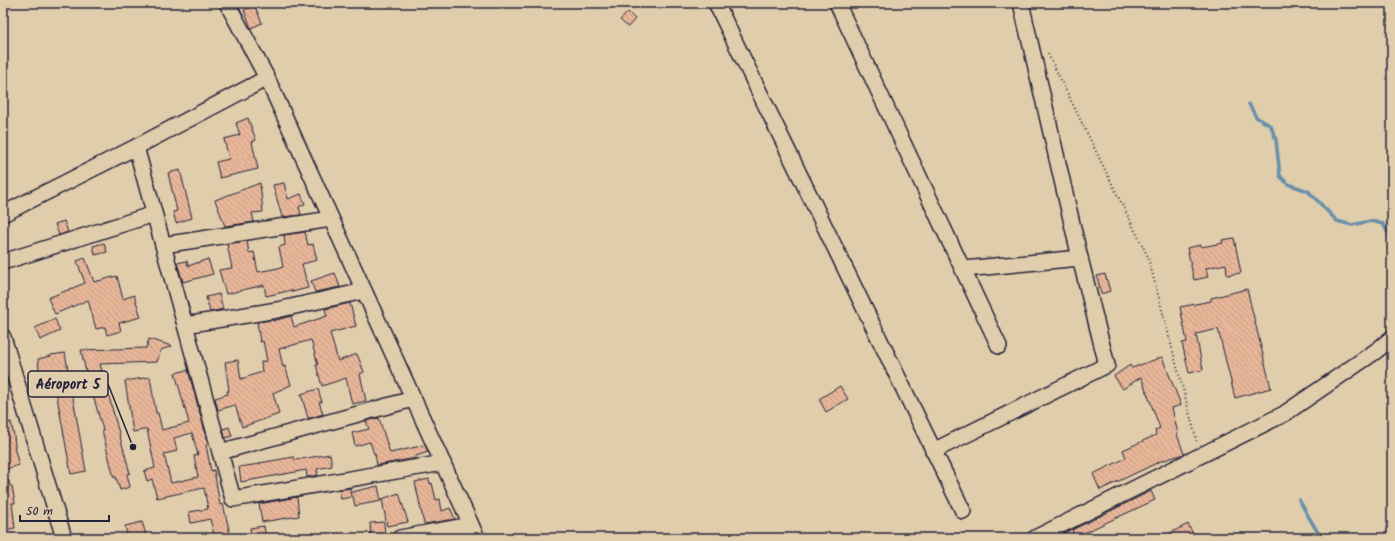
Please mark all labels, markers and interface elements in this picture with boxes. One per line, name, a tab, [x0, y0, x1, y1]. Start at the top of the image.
callout: Aéroport 5	[28, 371, 108, 397]
text: Aéroport 5	[36, 374, 102, 396]
scale bar	[20, 497, 109, 523]
text: 50 m	[26, 502, 53, 521]

